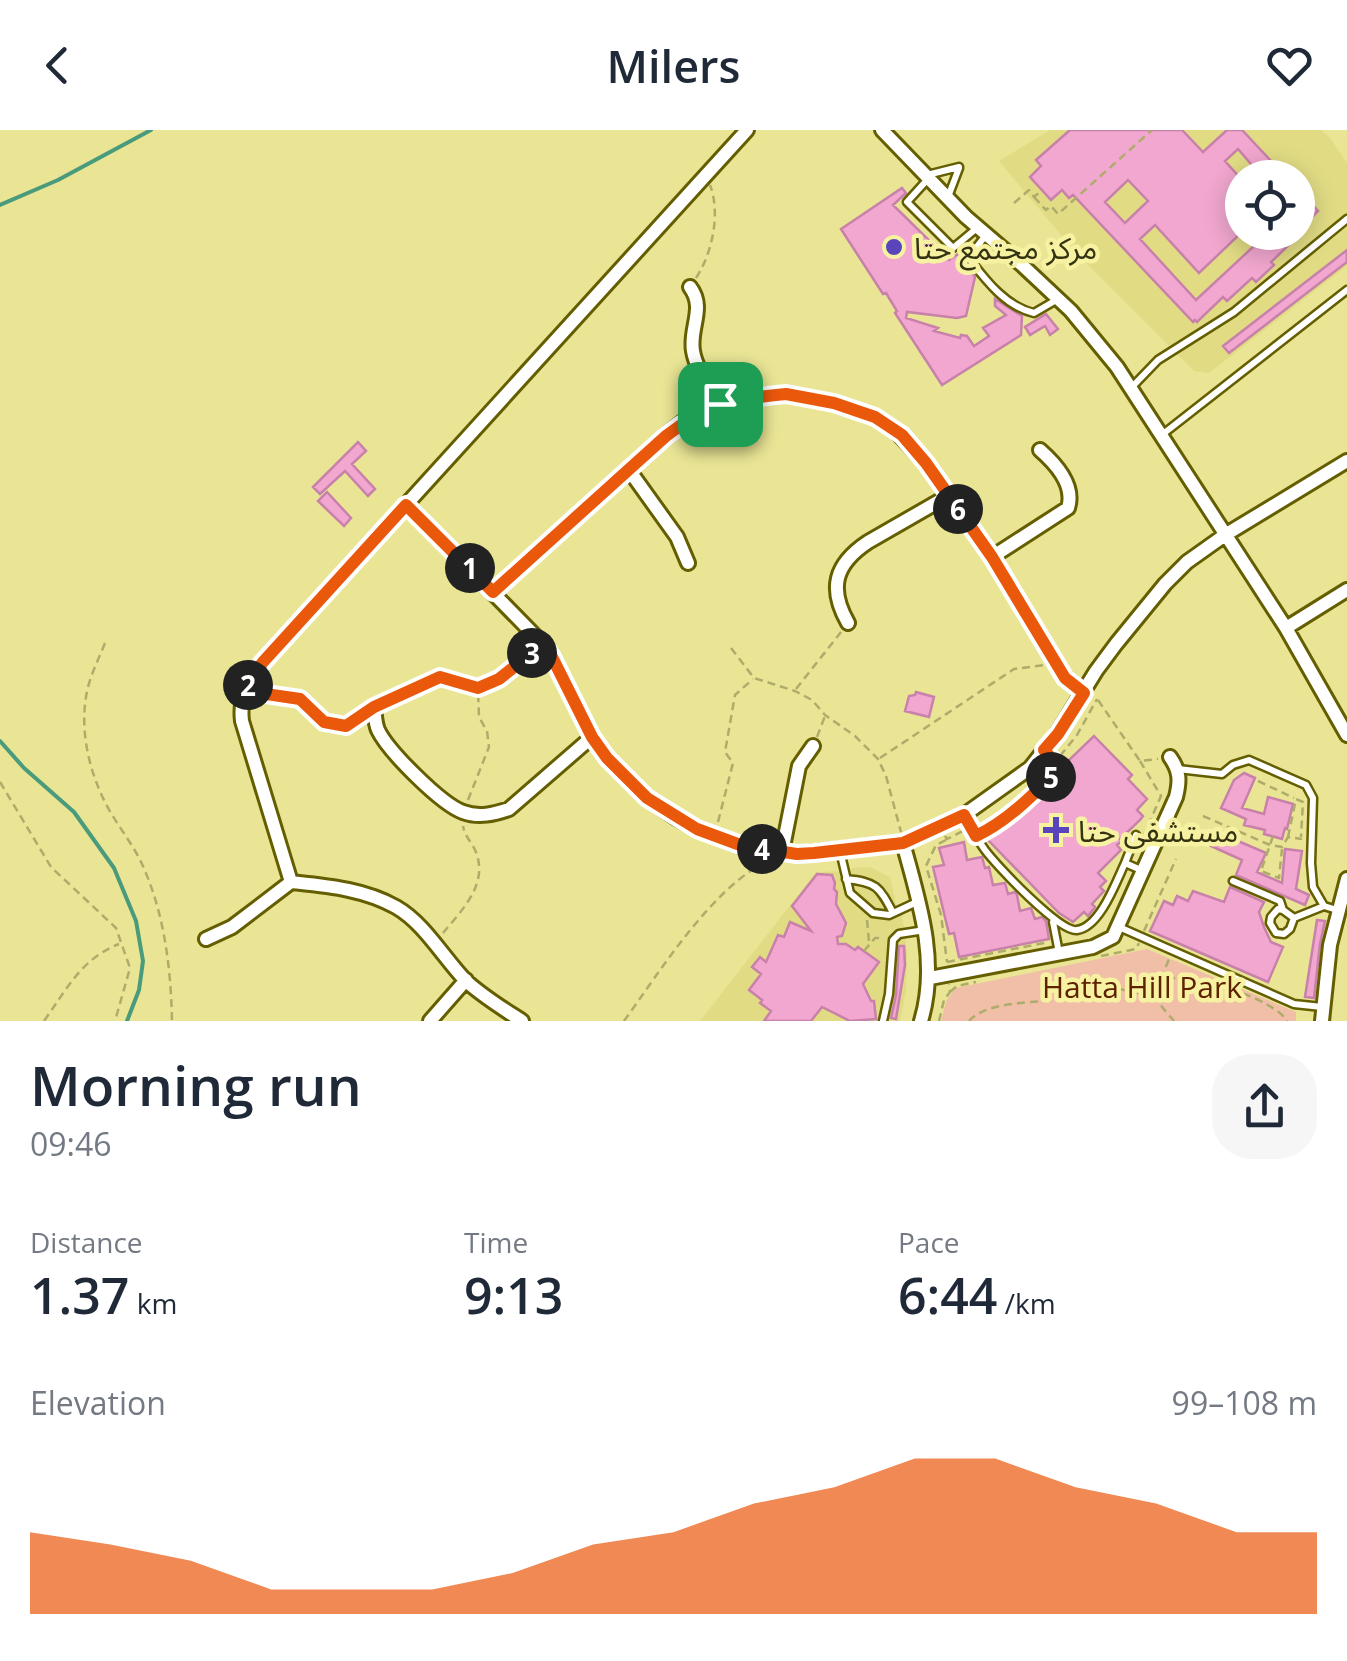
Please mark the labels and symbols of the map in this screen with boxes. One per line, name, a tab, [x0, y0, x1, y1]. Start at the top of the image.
place label: مركز مجتمع حتا	[914, 227, 1097, 271]
marker: مركز مجتمع حتا	[883, 236, 905, 258]
pin	[678, 362, 763, 447]
pin: 6	[933, 484, 983, 534]
pin: 1	[445, 543, 495, 593]
pin: 3	[507, 628, 557, 678]
pin: 2	[223, 660, 273, 710]
pin: 5	[1026, 752, 1076, 802]
place label: مستشفى حتا	[1078, 810, 1238, 851]
marker: مستشفى حتا	[1043, 817, 1069, 843]
pin: 4	[737, 824, 787, 874]
park label: Hatta Hill Park	[1042, 966, 1242, 1007]

